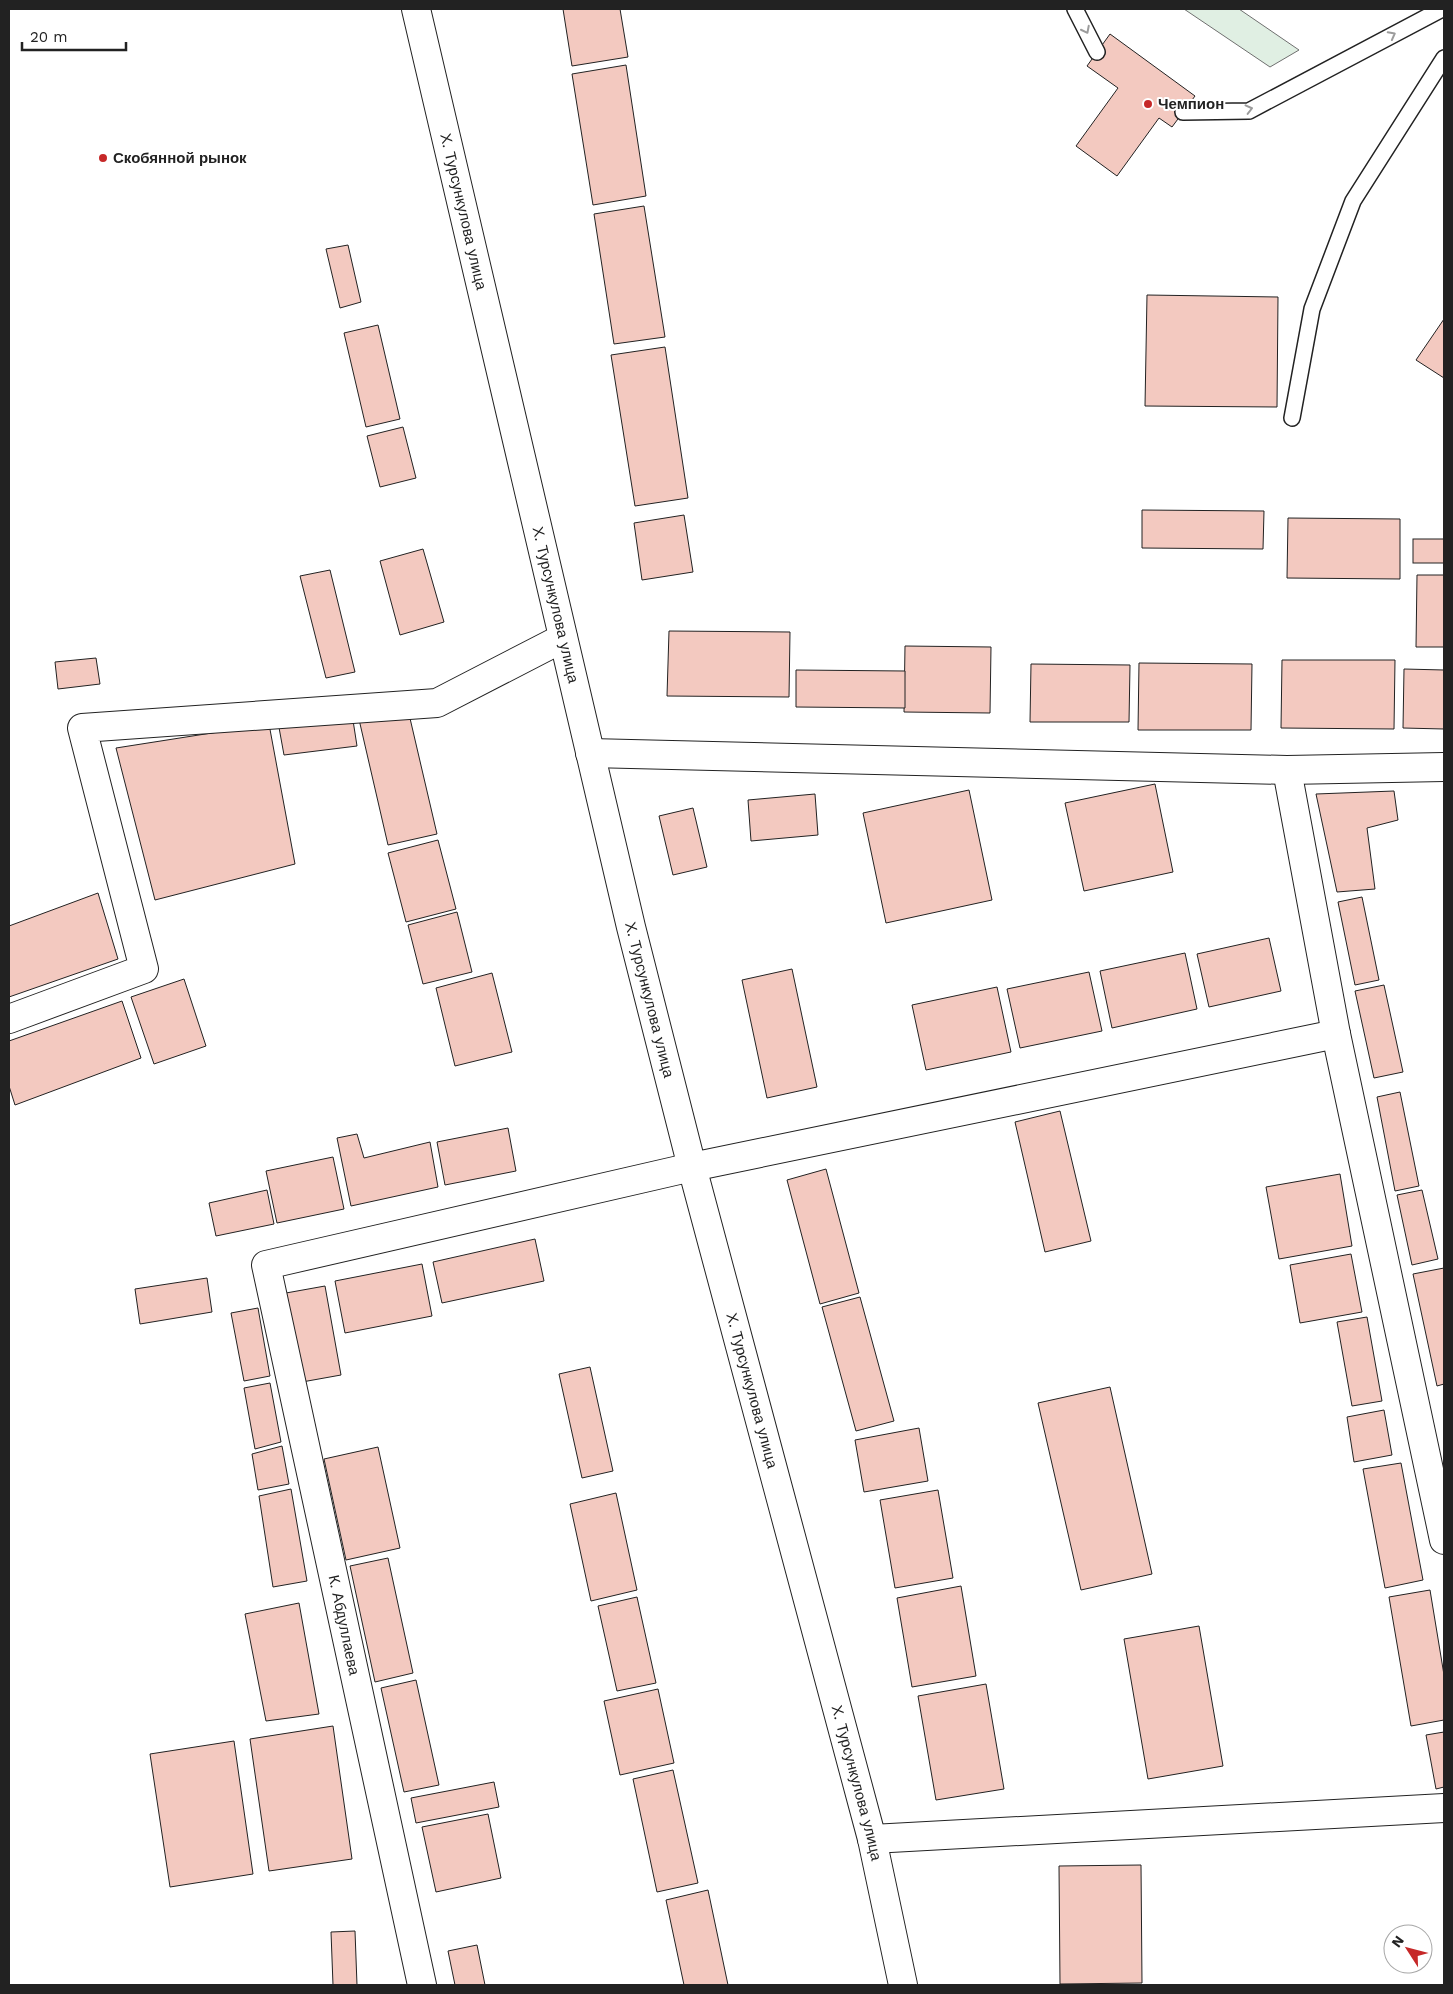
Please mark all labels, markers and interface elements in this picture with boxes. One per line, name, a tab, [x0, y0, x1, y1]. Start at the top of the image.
scale bar	[22, 20, 126, 52]
one-way arrow	[1079, 25, 1089, 34]
text: 20 m	[30, 28, 68, 46]
one-way arrow	[1387, 31, 1396, 41]
place label: Чемпион	[1158, 95, 1224, 113]
marker: Чемпион	[1142, 98, 1154, 110]
one-way arrow	[1244, 105, 1252, 115]
street label: Х. Турсункулова улица	[436, 131, 491, 292]
place label: Скобянной рынок	[113, 149, 247, 167]
marker: Скобянной рынок	[97, 152, 109, 164]
street label: Х. Турсункулова улица	[529, 525, 583, 686]
street label: Х. Турсункулова улица	[621, 920, 678, 1080]
street label: Х. Турсункулова улица	[722, 1311, 781, 1471]
street label: К. Абдуллаева	[325, 1573, 364, 1677]
street label: Х. Турсункулова улица	[828, 1703, 885, 1863]
north arrow	[1383, 1924, 1433, 1974]
text: N	[1388, 1932, 1407, 1950]

